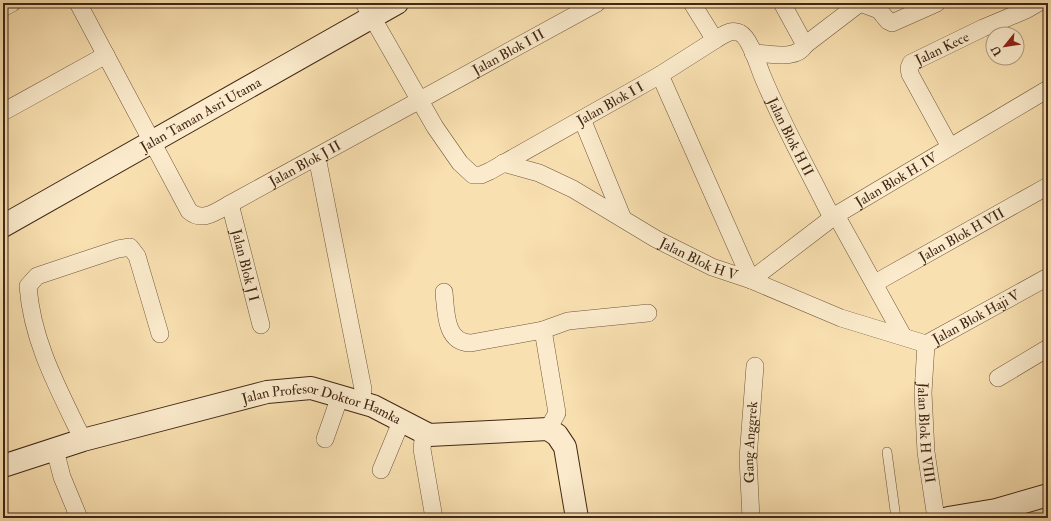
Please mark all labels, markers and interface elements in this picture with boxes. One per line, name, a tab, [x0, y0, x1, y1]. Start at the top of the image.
street label: Jalan Blok I II	[468, 25, 547, 79]
north arrow	[985, 26, 1025, 66]
street label: Jalan Kece	[911, 28, 972, 69]
text: U	[988, 43, 1005, 58]
street label: Jalan Taman Asri Utama	[136, 73, 264, 156]
street label: Jalan Blok I I	[573, 78, 647, 129]
street label: Jalan Blok H II	[764, 94, 818, 179]
street label: Jalan Blok J II	[265, 136, 344, 190]
street label: Jalan Blok H. IV	[851, 148, 941, 211]
street label: Jalan Blok H VII	[915, 204, 1007, 266]
street label: Jalan Blok J I	[228, 226, 263, 303]
street label: Jalan Blok H V	[656, 233, 741, 284]
street label: Jalan Blok Haji V	[928, 285, 1023, 348]
street label: Jalan Profesor Doktor Hamka	[239, 379, 404, 428]
street label: Jalan Blok H VIII	[914, 381, 939, 485]
street label: Gang Anggrek	[739, 400, 761, 484]

